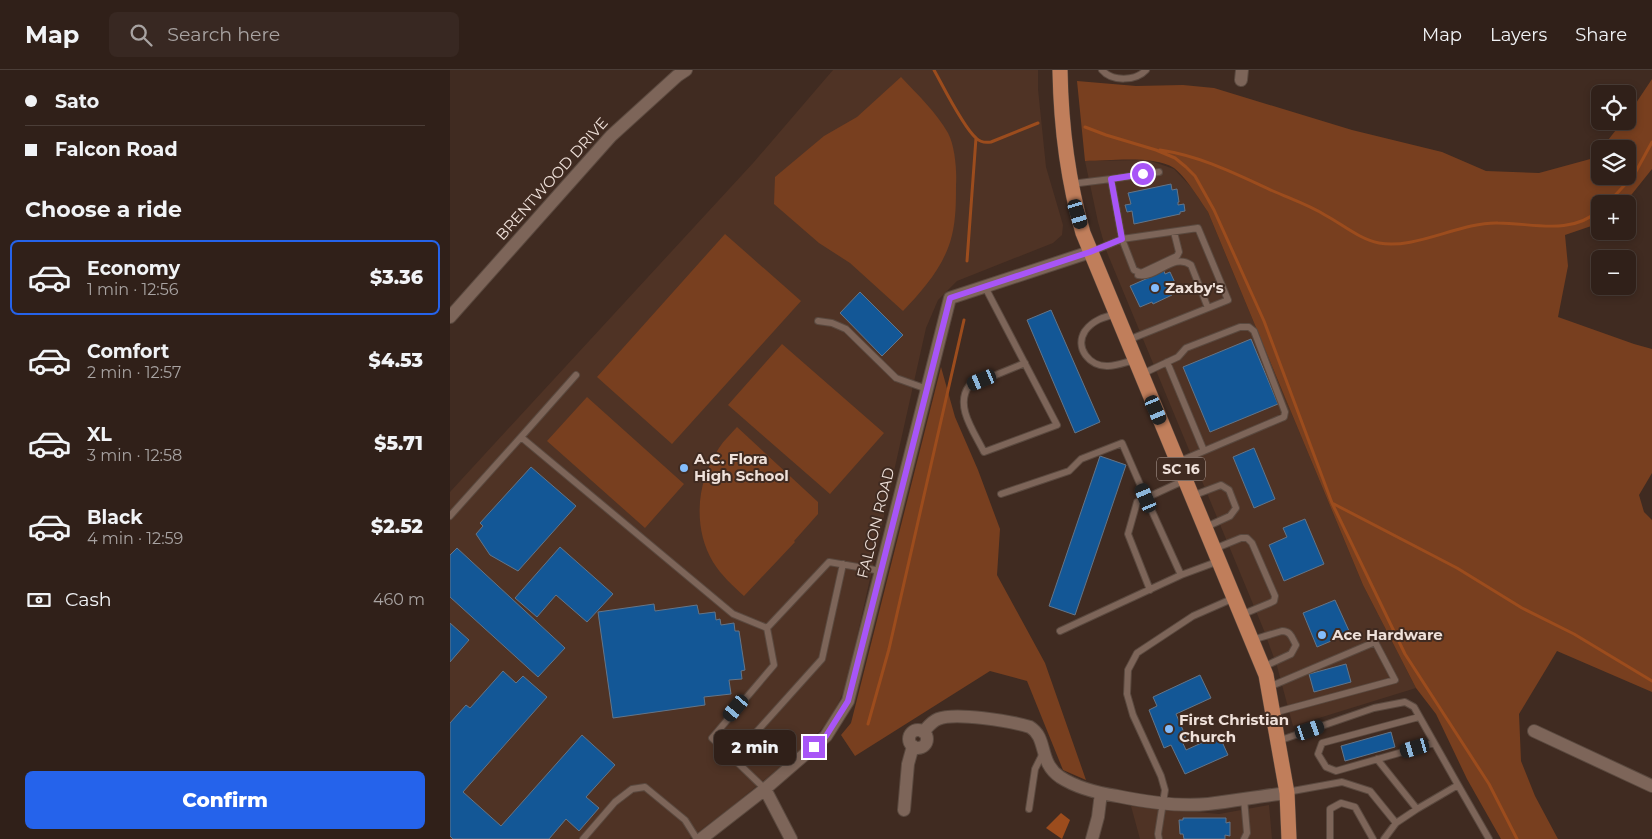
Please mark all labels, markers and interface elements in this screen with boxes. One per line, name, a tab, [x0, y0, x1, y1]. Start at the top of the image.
search box	[109, 12, 459, 57]
text: Map	[25, 20, 79, 49]
icon: search	[127, 21, 155, 49]
text: Search here	[167, 23, 280, 46]
text: Map	[1422, 24, 1462, 46]
text: Layers	[1490, 24, 1547, 46]
text: Share	[1575, 24, 1627, 46]
map controls	[1591, 85, 1636, 295]
button: locate	[1591, 85, 1636, 130]
text: Sato	[55, 90, 99, 113]
street label: BRENTWOOD DRIVE	[492, 113, 612, 244]
text: Falcon Road	[55, 138, 178, 161]
button: layers	[1591, 140, 1636, 185]
route start	[1132, 163, 1154, 185]
button: +	[1591, 195, 1636, 240]
text: Choose a ride	[25, 196, 182, 223]
car	[1066, 197, 1089, 231]
button: −	[1591, 250, 1636, 295]
icon: car	[27, 255, 72, 300]
text: Economy	[87, 257, 180, 280]
text: $3.36	[370, 266, 423, 289]
place label: Zaxby's	[1165, 278, 1224, 297]
text: 1 min · 12:56	[87, 280, 179, 299]
marker: Zaxby's	[1149, 282, 1161, 294]
icon: car	[27, 338, 72, 383]
text: Comfort	[87, 340, 169, 363]
text: $4.53	[369, 349, 423, 372]
text: 2 min · 12:57	[87, 363, 181, 382]
car	[965, 367, 998, 393]
car	[1143, 393, 1168, 427]
icon: car	[27, 421, 72, 466]
text: XL	[87, 423, 112, 446]
text: $5.71	[374, 432, 423, 455]
text: 3 min · 12:58	[87, 446, 182, 465]
place label: A.C. Flora High School	[693, 449, 789, 485]
road number: SC 16	[1157, 458, 1205, 480]
marker: A.C. Flora High School	[678, 462, 690, 474]
street label: FALCON ROAD	[853, 465, 898, 580]
car	[1133, 481, 1158, 515]
icon: car	[27, 504, 72, 549]
text: Black	[87, 506, 143, 529]
text: $2.52	[371, 515, 423, 538]
text: 4 min · 12:59	[87, 529, 183, 548]
icon: cash	[25, 586, 53, 614]
text: Cash	[65, 588, 112, 611]
text: 460 m	[373, 590, 425, 609]
place label: Ace Hardware	[1331, 625, 1443, 644]
marker: Ace Hardware	[1316, 629, 1328, 641]
car	[720, 692, 751, 724]
place label: First Christian Church	[1179, 710, 1289, 746]
car	[1293, 718, 1326, 742]
marker: First Christian Church	[1163, 723, 1175, 735]
callout: 2 min	[714, 730, 796, 764]
route end	[803, 736, 825, 758]
car	[1398, 737, 1431, 759]
text: 2 min	[731, 738, 779, 757]
button: Confirm	[25, 771, 425, 829]

